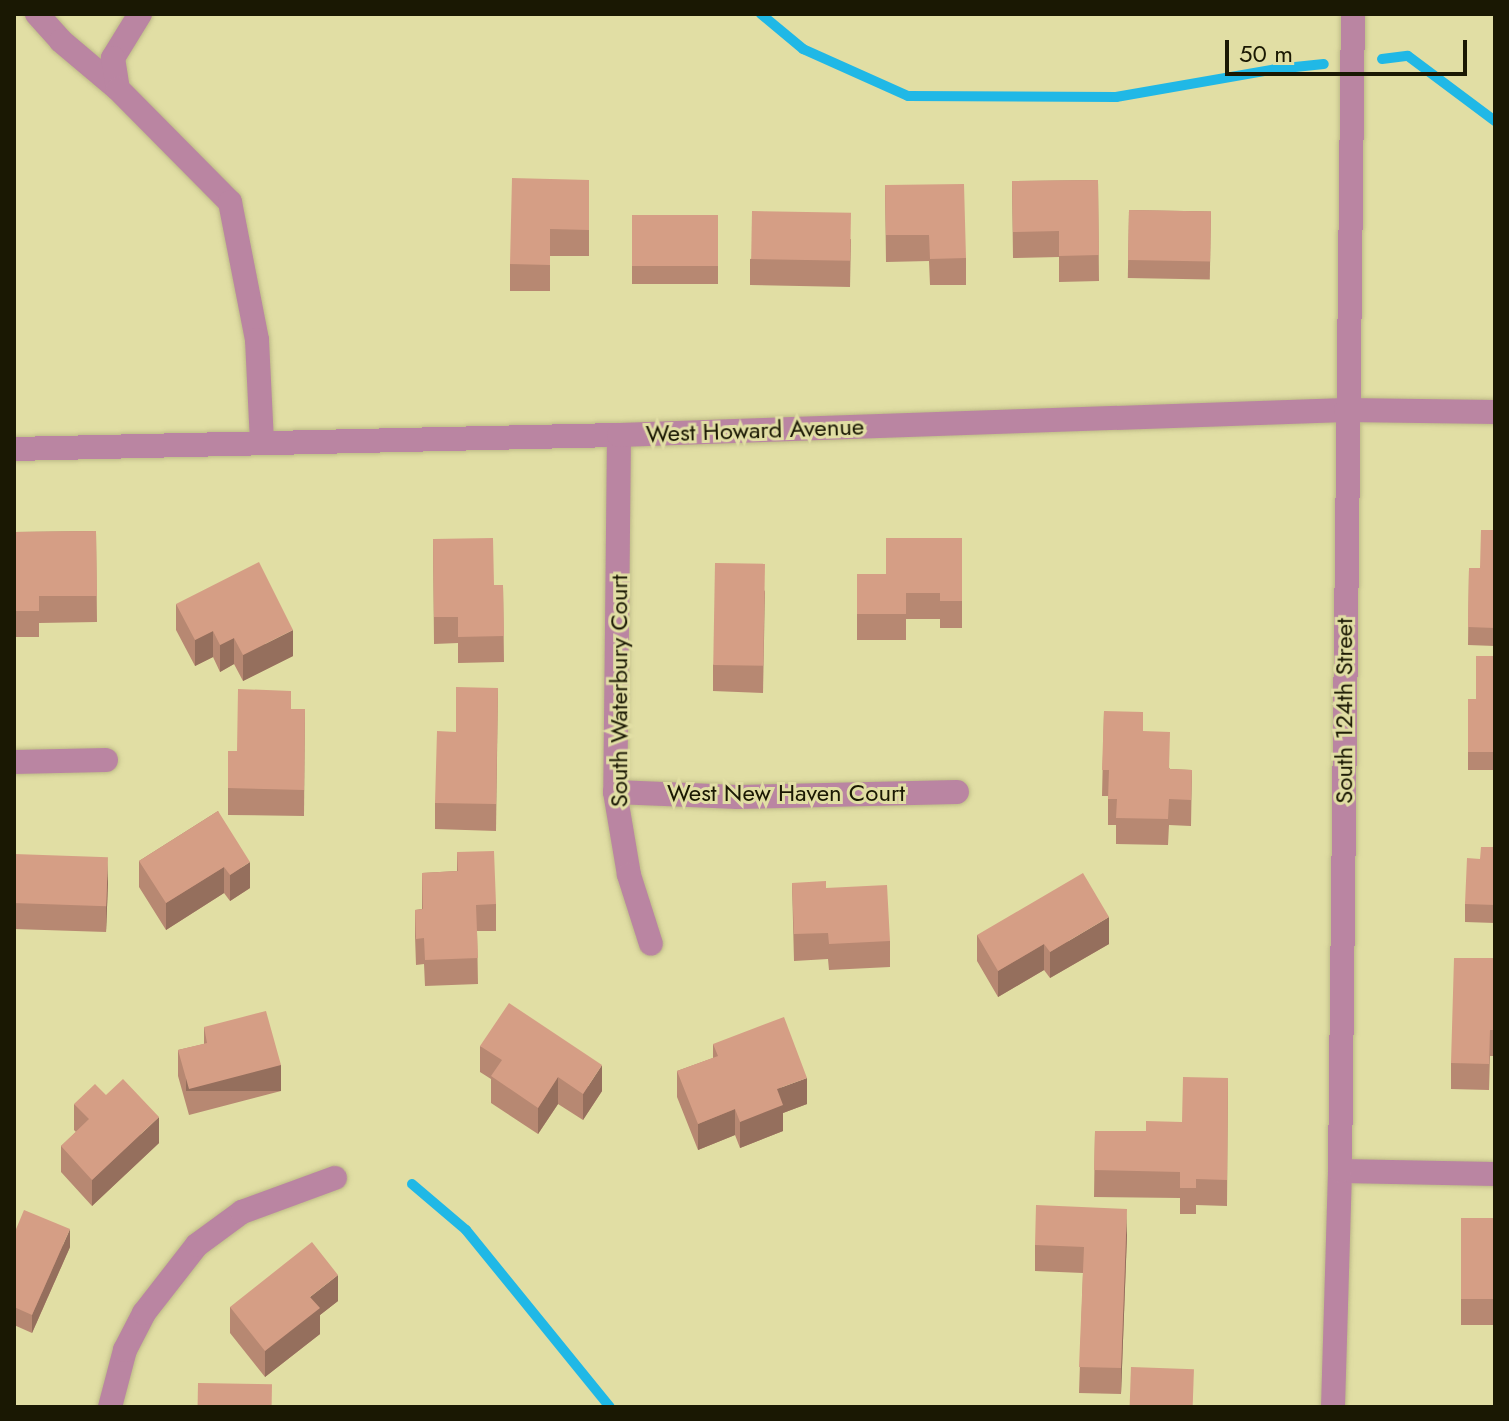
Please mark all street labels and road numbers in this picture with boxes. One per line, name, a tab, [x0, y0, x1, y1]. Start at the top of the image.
street label: West Howard Avenue	[645, 412, 865, 448]
street label: South Waterbury Court	[605, 575, 633, 807]
street label: South 124th Street	[1330, 618, 1358, 804]
street label: West New Haven Court	[667, 779, 905, 807]

